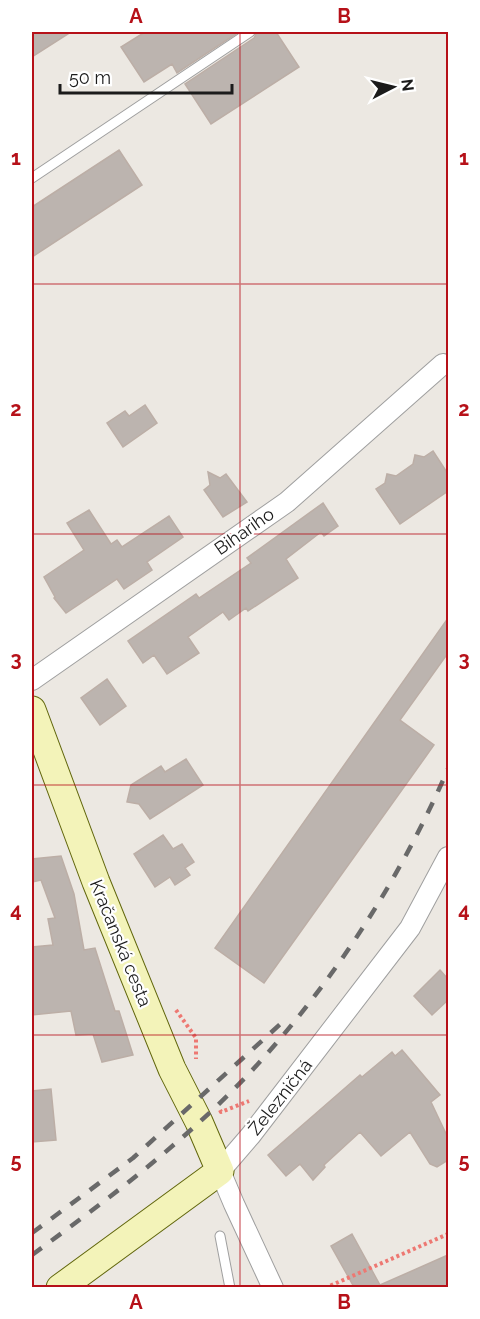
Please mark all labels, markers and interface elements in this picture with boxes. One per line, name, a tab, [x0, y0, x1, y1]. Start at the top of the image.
text: A	[129, 4, 143, 28]
text: B	[337, 4, 351, 28]
scale bar	[60, 57, 232, 95]
north arrow	[363, 57, 423, 117]
text: 50 m	[69, 67, 111, 88]
text: N	[397, 78, 418, 92]
text: 1	[11, 146, 21, 170]
text: 1	[459, 146, 469, 170]
text: 2	[10, 397, 22, 421]
text: 2	[458, 397, 470, 421]
street label: Bihariho	[210, 503, 278, 559]
text: 3	[10, 647, 22, 671]
text: 3	[458, 647, 470, 671]
street label: Kračanská cesta	[86, 876, 156, 1010]
text: 4	[10, 898, 22, 922]
text: 4	[458, 898, 470, 922]
street label: Železničná	[243, 1054, 316, 1139]
text: 5	[10, 1149, 22, 1173]
text: 5	[458, 1149, 470, 1173]
text: A	[129, 1290, 143, 1314]
text: B	[337, 1290, 351, 1314]

